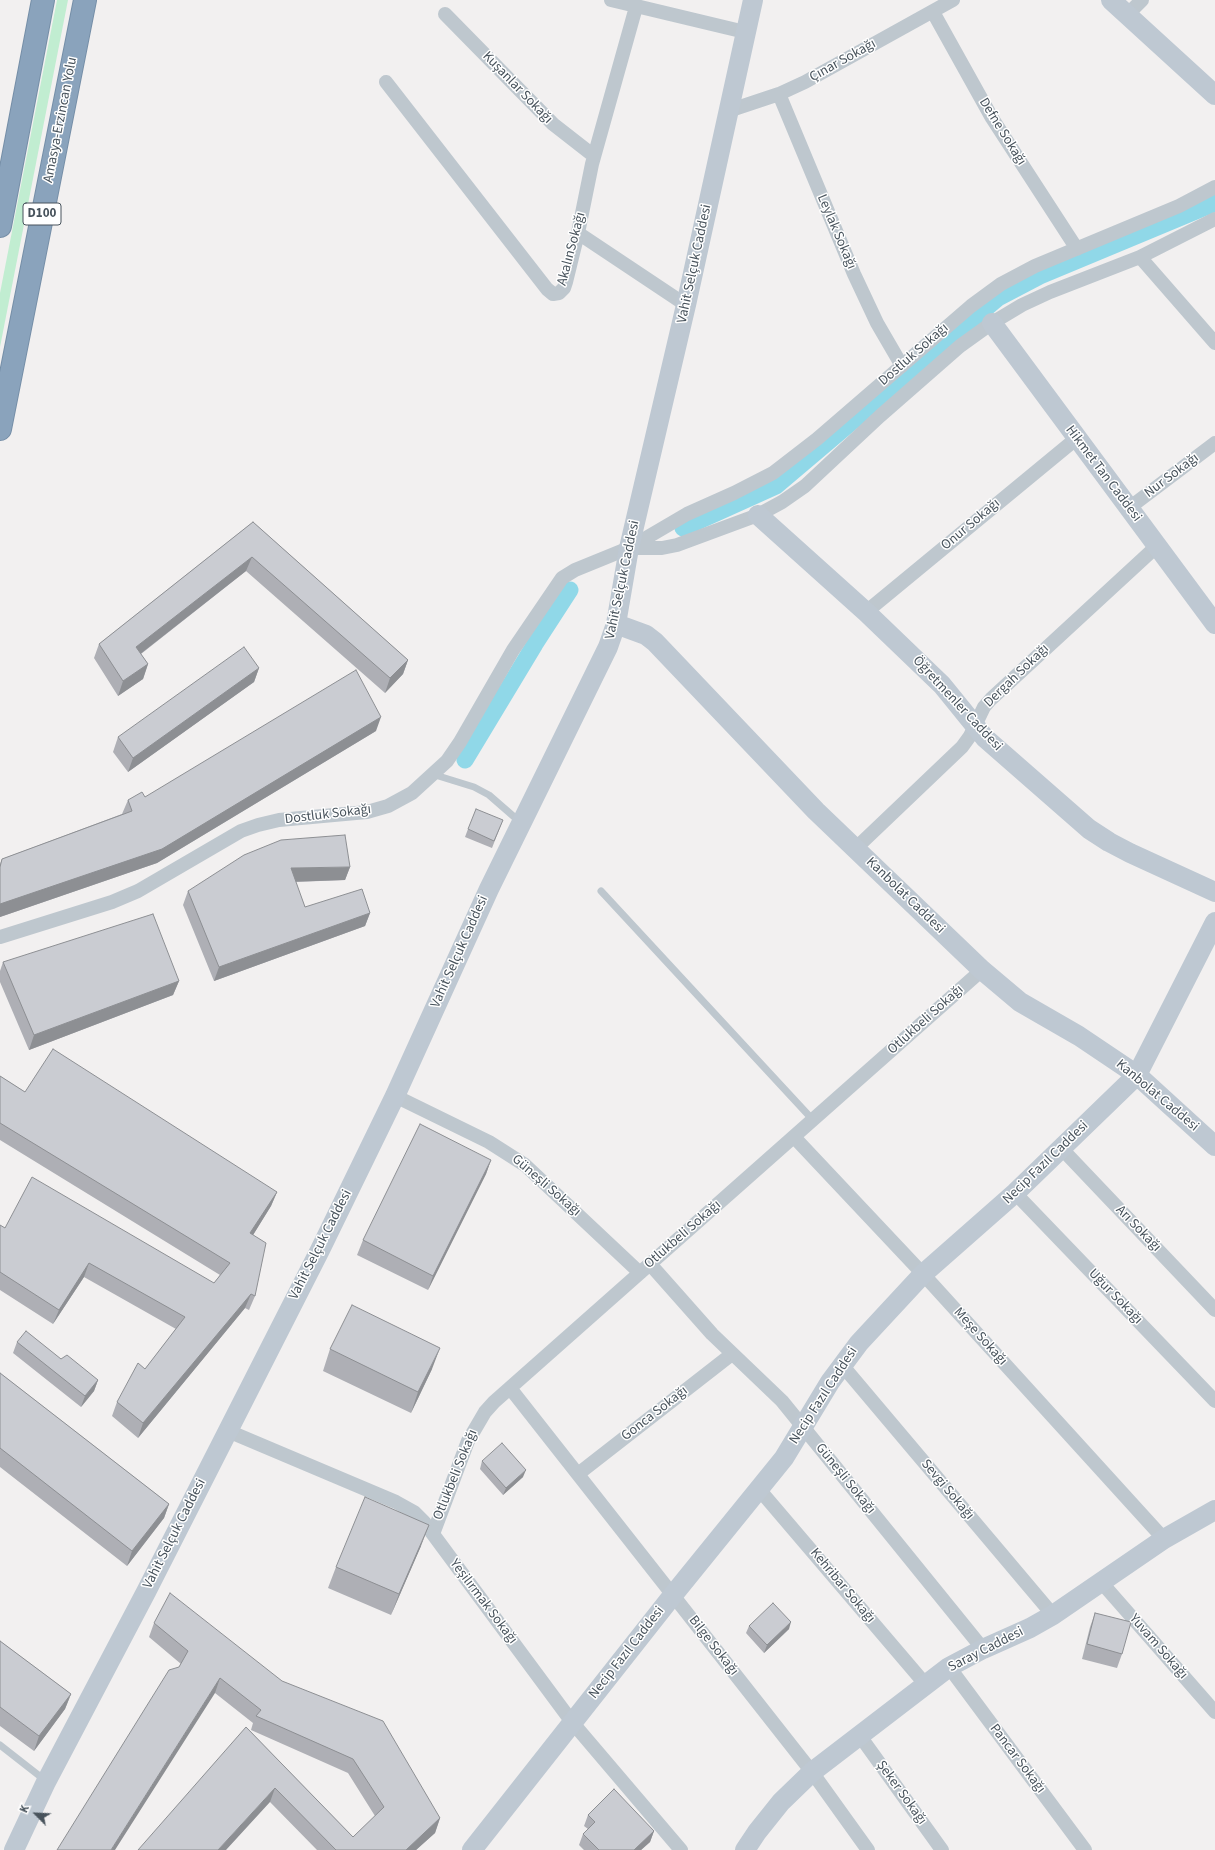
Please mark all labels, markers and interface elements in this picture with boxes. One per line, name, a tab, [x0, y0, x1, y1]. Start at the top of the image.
street label: Çınar Sokağı	[807, 36, 879, 86]
street label: Kuşanlar Sokağı	[478, 48, 556, 128]
street label: Amasya-Erzincan Yolu	[41, 56, 81, 184]
street label: Defne Sokağı	[975, 95, 1029, 169]
street label: Leylak Sokağı	[813, 192, 859, 272]
road number: D100	[23, 203, 61, 225]
street label: Vahit Selçuk Caddesi	[674, 203, 716, 325]
street label: AkalınSokağı	[554, 210, 590, 288]
street label: Dostluk Sokağı	[876, 320, 952, 390]
street label: Hikmet Tan Caddesi	[1061, 423, 1145, 525]
street label: Nur Sokağı	[1141, 450, 1203, 502]
street label: Onur Sokağı	[938, 496, 1004, 554]
street label: Vahit Selçuk Caddesi	[602, 519, 644, 641]
street label: Dergah Sokağı	[981, 641, 1053, 711]
street label: Öğretmenler Caddesi	[909, 653, 1005, 755]
street label: Dostluk Sokağı	[284, 801, 372, 829]
street label: Kanbolat Caddesi	[862, 854, 948, 938]
street label: Vahit Selçuk Caddesi	[428, 893, 492, 1011]
street label: Otlukbeli Sokağı	[885, 982, 967, 1058]
street label: Kanbolat Caddesi	[1112, 1056, 1202, 1136]
street label: Necip Fazıl Caddesi	[1000, 1118, 1092, 1208]
street label: Güneşli Sokağı	[508, 1151, 584, 1221]
street label: Vahit Selçuk Caddesi	[286, 1187, 356, 1303]
street label: Otlukbeli Sokağı	[641, 1197, 725, 1273]
street label: Arı Sokağı	[1112, 1202, 1164, 1256]
street label: Uğur Sokağı	[1084, 1266, 1146, 1328]
street label: Meşe Sokağı	[950, 1305, 1010, 1369]
street label: Necip Fazıl Caddesi	[786, 1344, 862, 1448]
street label: Gonca Sokağı	[619, 1383, 691, 1445]
street label: Otlukbeli Sokağı	[430, 1427, 482, 1523]
street label: Güneşli Sokağı	[811, 1440, 879, 1518]
street label: Sevgi Sokağı	[917, 1456, 977, 1524]
street label: Vahit Selçuk Caddesi	[140, 1476, 210, 1592]
street label: Kehribar Sokağı	[806, 1545, 878, 1627]
street label: Yeşilırmak Sokağı	[446, 1556, 520, 1648]
street label: Necip Fazıl Caddesi	[586, 1603, 668, 1703]
street label: Yuvam Sokağı	[1125, 1611, 1191, 1683]
street label: Bilge Sokağı	[684, 1613, 742, 1679]
street label: Saray Caddesi	[946, 1624, 1026, 1676]
street label: Pancar Sokağı	[985, 1721, 1049, 1797]
street label: Şeker Sokağı	[872, 1758, 930, 1828]
north arrow	[16, 1794, 56, 1834]
text: K	[16, 1803, 33, 1815]

